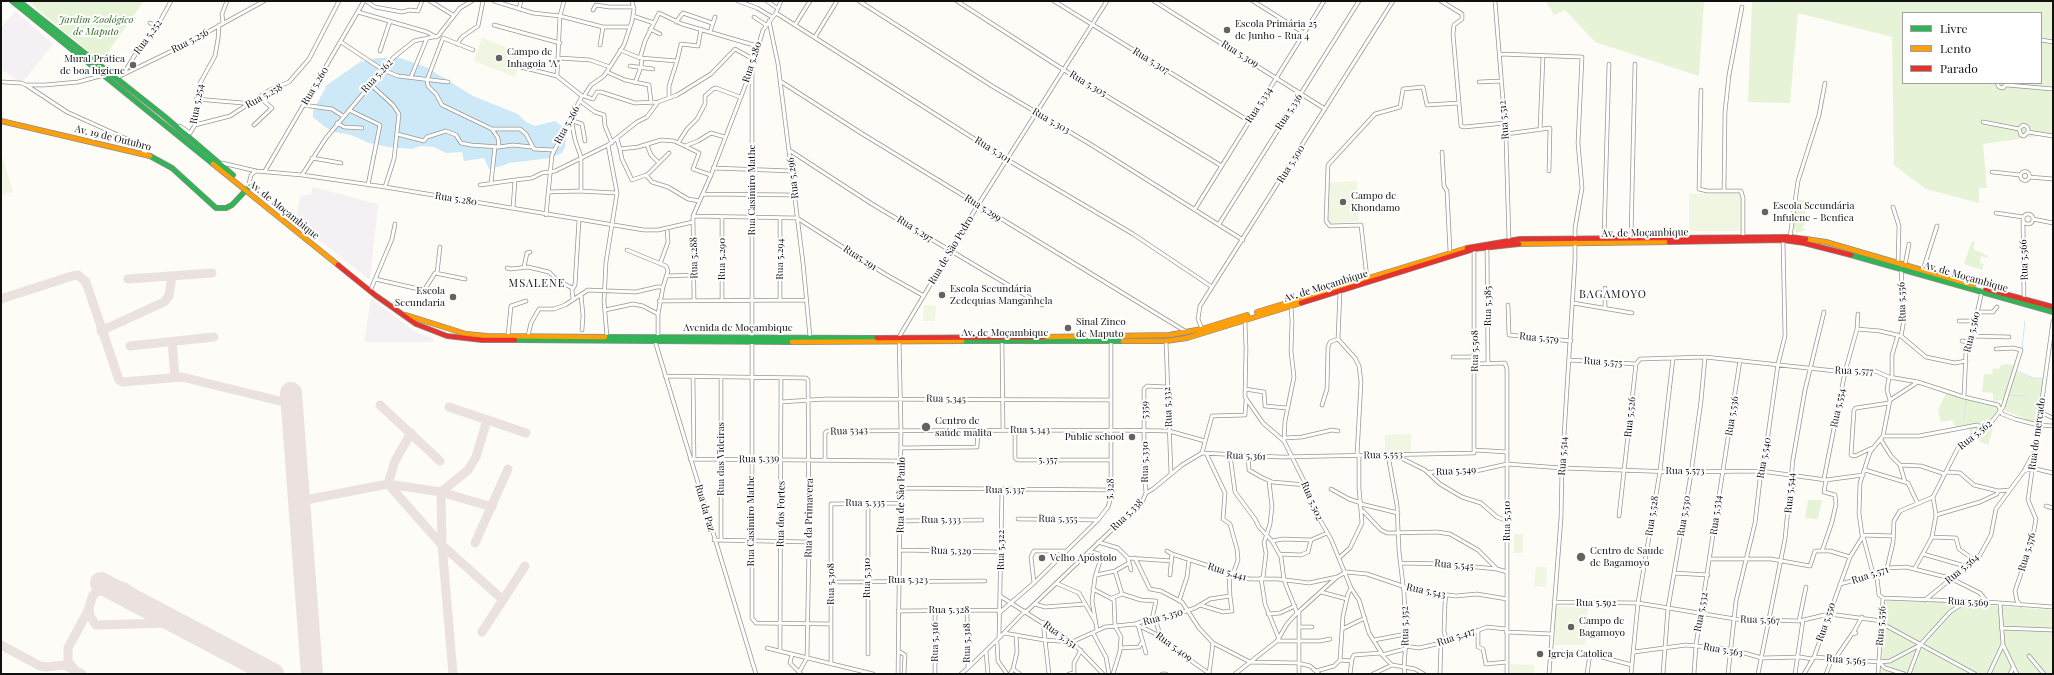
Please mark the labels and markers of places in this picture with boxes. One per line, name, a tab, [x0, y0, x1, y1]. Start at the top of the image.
place label: Escola Primária 25 de Junho - Rua 4	[1235, 18, 1317, 42]
marker: Escola Primária 25 de Junho - Rua 4	[1222, 25, 1232, 35]
place label: Campo de Inhagoia "A"	[507, 46, 560, 70]
place label: Mural Prática de boa higiene	[60, 53, 125, 76]
marker: Campo de Inhagoia "A"	[494, 53, 504, 63]
marker: Mural Prática de boa higiene	[128, 60, 138, 70]
place label: Campo de Khondamo	[1351, 190, 1400, 214]
marker: Campo de Khondamo	[1338, 197, 1348, 207]
place label: Escola Secundária Infulene - Benfica	[1773, 200, 1854, 224]
marker: Escola Secundária Infulene - Benfica	[1760, 207, 1770, 217]
place label: Escola Secundária Zedequias Manganhela	[950, 283, 1053, 306]
place label: Escola Secundaria	[395, 285, 445, 308]
marker: Escola Secundária Zedequias Manganhela	[937, 290, 947, 300]
marker: Escola Secundaria	[448, 292, 458, 302]
place label: Sinal Zinco de Maputo	[1076, 316, 1126, 340]
marker: Sinal Zinco de Maputo	[1063, 323, 1073, 333]
place label: Centro de saúde malita	[935, 415, 992, 438]
marker: Centro de saúde malita	[920, 421, 932, 433]
place label: Public school	[1065, 431, 1124, 443]
marker: Public school	[1127, 432, 1137, 442]
place label: Centro de Saude de Bagamoyo	[1590, 545, 1664, 568]
marker: Centro de Saude de Bagamoyo	[1575, 551, 1587, 563]
place label: Velho Apóstolo	[1050, 552, 1117, 564]
marker: Velho Apóstolo	[1037, 553, 1047, 563]
place label: Campo de Bagamoyo	[1579, 615, 1625, 638]
marker: Campo de Bagamoyo	[1566, 622, 1576, 632]
place label: Igreja Catolica	[1548, 648, 1612, 660]
marker: Igreja Catolica	[1535, 649, 1545, 659]

